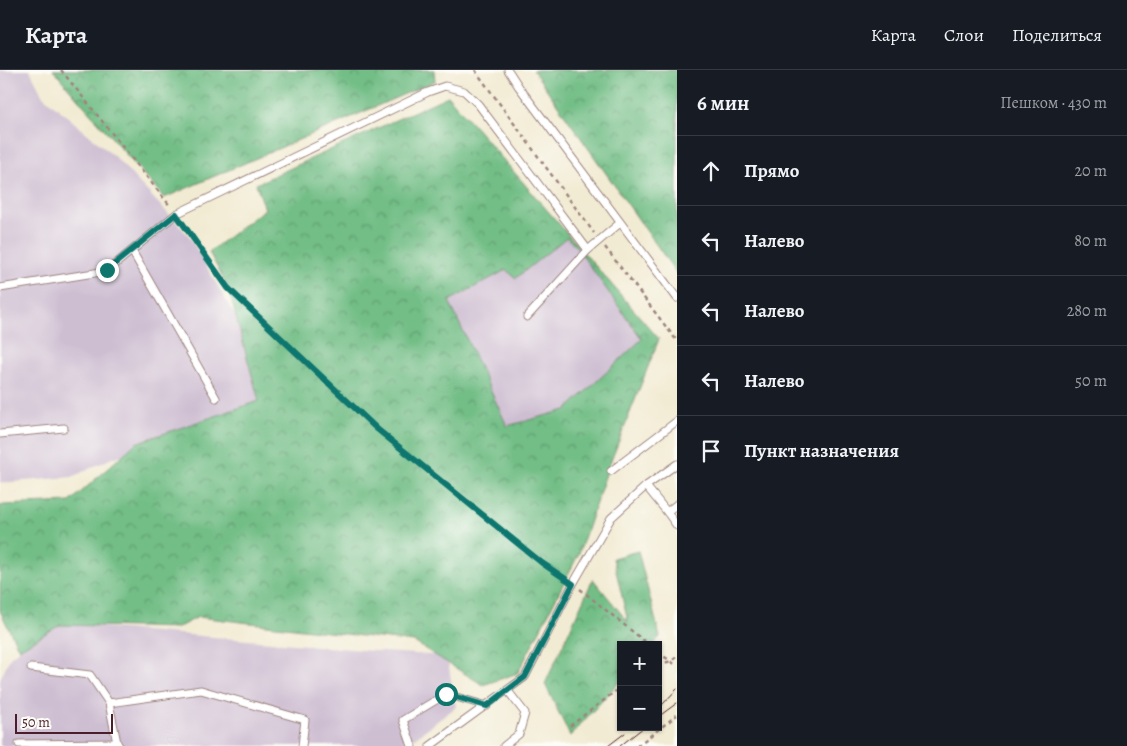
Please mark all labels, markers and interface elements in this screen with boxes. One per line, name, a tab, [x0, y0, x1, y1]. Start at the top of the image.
text: Карта	[25, 19, 87, 51]
text: Карта	[871, 23, 916, 47]
text: Слои	[944, 23, 984, 47]
text: Поделиться	[1012, 23, 1102, 47]
text: 6 мин	[697, 89, 749, 117]
text: Пешком · 430 m	[1000, 92, 1107, 114]
icon: ahead	[697, 157, 725, 185]
text: Прямо	[744, 158, 799, 184]
text: 20 m	[1074, 160, 1107, 182]
icon: left	[697, 227, 725, 255]
text: Налево	[744, 228, 804, 254]
text: 80 m	[1074, 230, 1107, 252]
route end	[96, 259, 119, 282]
icon: left	[697, 297, 725, 325]
text: Налево	[744, 298, 804, 324]
text: 280 m	[1067, 300, 1107, 322]
icon: left	[697, 367, 725, 395]
text: Налево	[744, 368, 804, 394]
text: 50 m	[1075, 370, 1107, 392]
icon: arrive	[697, 437, 725, 465]
text: Пункт назначения	[744, 438, 899, 464]
map controls	[617, 641, 662, 731]
button: +	[617, 641, 662, 686]
route start	[435, 683, 458, 706]
button: −	[617, 686, 662, 731]
scale bar	[15, 711, 112, 734]
text: 50 m	[22, 713, 50, 732]

